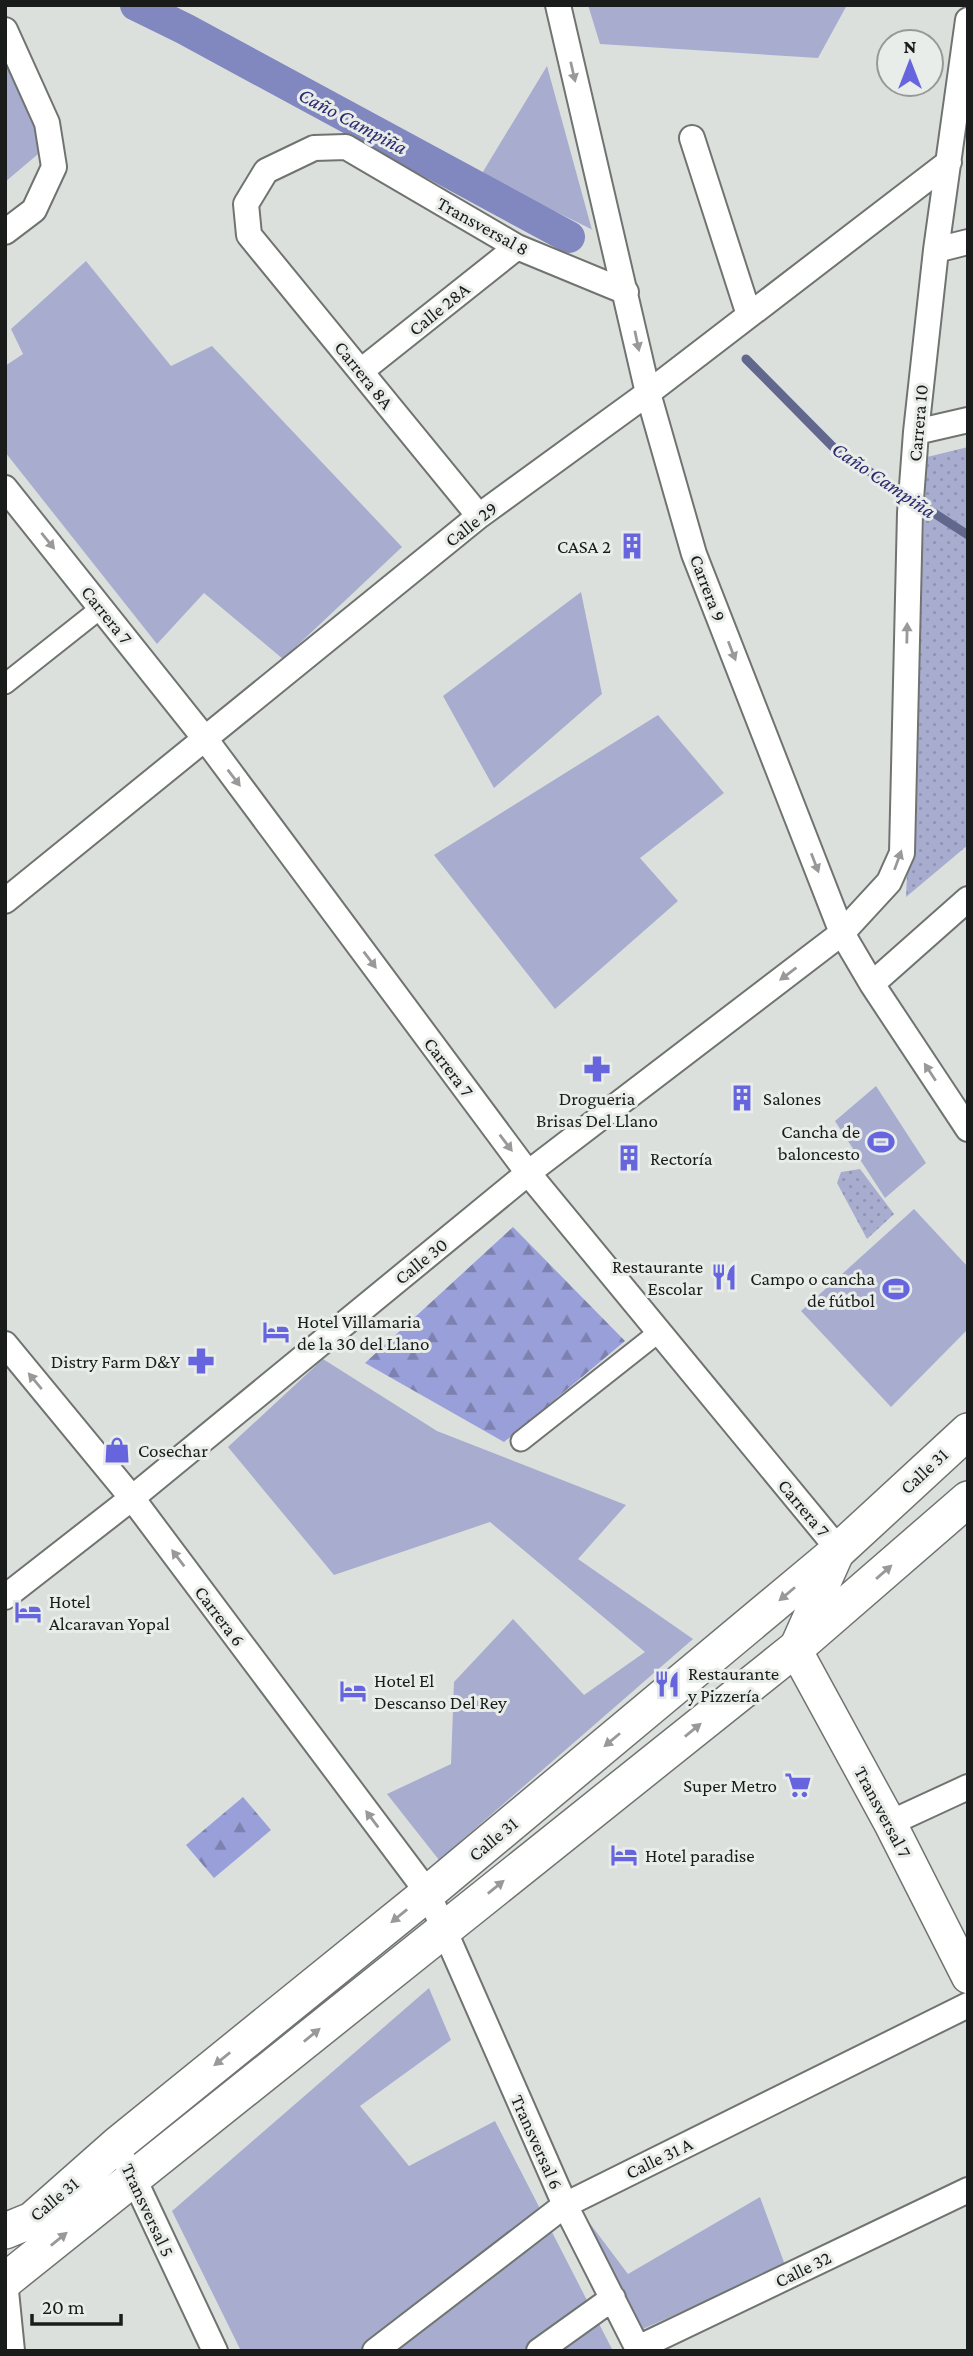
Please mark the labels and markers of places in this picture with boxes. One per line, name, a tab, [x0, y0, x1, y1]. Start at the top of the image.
building icon: CASA 2	[617, 531, 647, 561]
place label: CASA 2	[557, 536, 611, 557]
pharmacy icon: Drogueria Brisas Del Llano	[582, 1054, 612, 1084]
building icon: Salones	[727, 1083, 757, 1113]
place label: Drogueria Brisas Del Llano	[536, 1088, 658, 1131]
place label: Salones	[763, 1088, 821, 1109]
place label: Cancha de baloncesto	[778, 1121, 860, 1164]
sports icon: Cancha de baloncesto	[866, 1127, 896, 1157]
building icon: Rectoría	[614, 1143, 644, 1173]
place label: Rectoría	[650, 1148, 713, 1169]
place label: Restaurante Escolar	[612, 1256, 703, 1299]
restaurant icon: Restaurante Escolar	[709, 1262, 739, 1292]
place label: Campo o cancha de fútbol	[750, 1268, 875, 1311]
sports icon: Campo o cancha de fútbol	[881, 1274, 911, 1304]
place label: Hotel Villamaria de la 30 del Llano	[297, 1311, 429, 1354]
hotel icon: Hotel Villamaria de la 30 del Llano	[261, 1317, 291, 1347]
pharmacy icon: Distry Farm D&Y	[186, 1346, 216, 1376]
place label: Distry Farm D&Y	[51, 1351, 181, 1372]
shop icon: Cosechar	[102, 1435, 132, 1465]
place label: Cosechar	[138, 1440, 208, 1461]
place label: Hotel Alcaravan Yopal	[49, 1591, 170, 1634]
hotel icon: Hotel Alcaravan Yopal	[13, 1597, 43, 1627]
place label: Restaurante y Pizzería	[687, 1663, 779, 1706]
restaurant icon: Restaurante y Pizzería	[652, 1669, 682, 1699]
place label: Hotel El Descanso Del Rey	[374, 1670, 507, 1713]
hotel icon: Hotel El Descanso Del Rey	[338, 1676, 368, 1706]
supermarket icon: Super Metro	[783, 1770, 813, 1800]
place label: Super Metro	[683, 1775, 777, 1796]
hotel icon: Hotel paradise	[609, 1840, 639, 1870]
place label: Hotel paradise	[645, 1845, 755, 1866]

